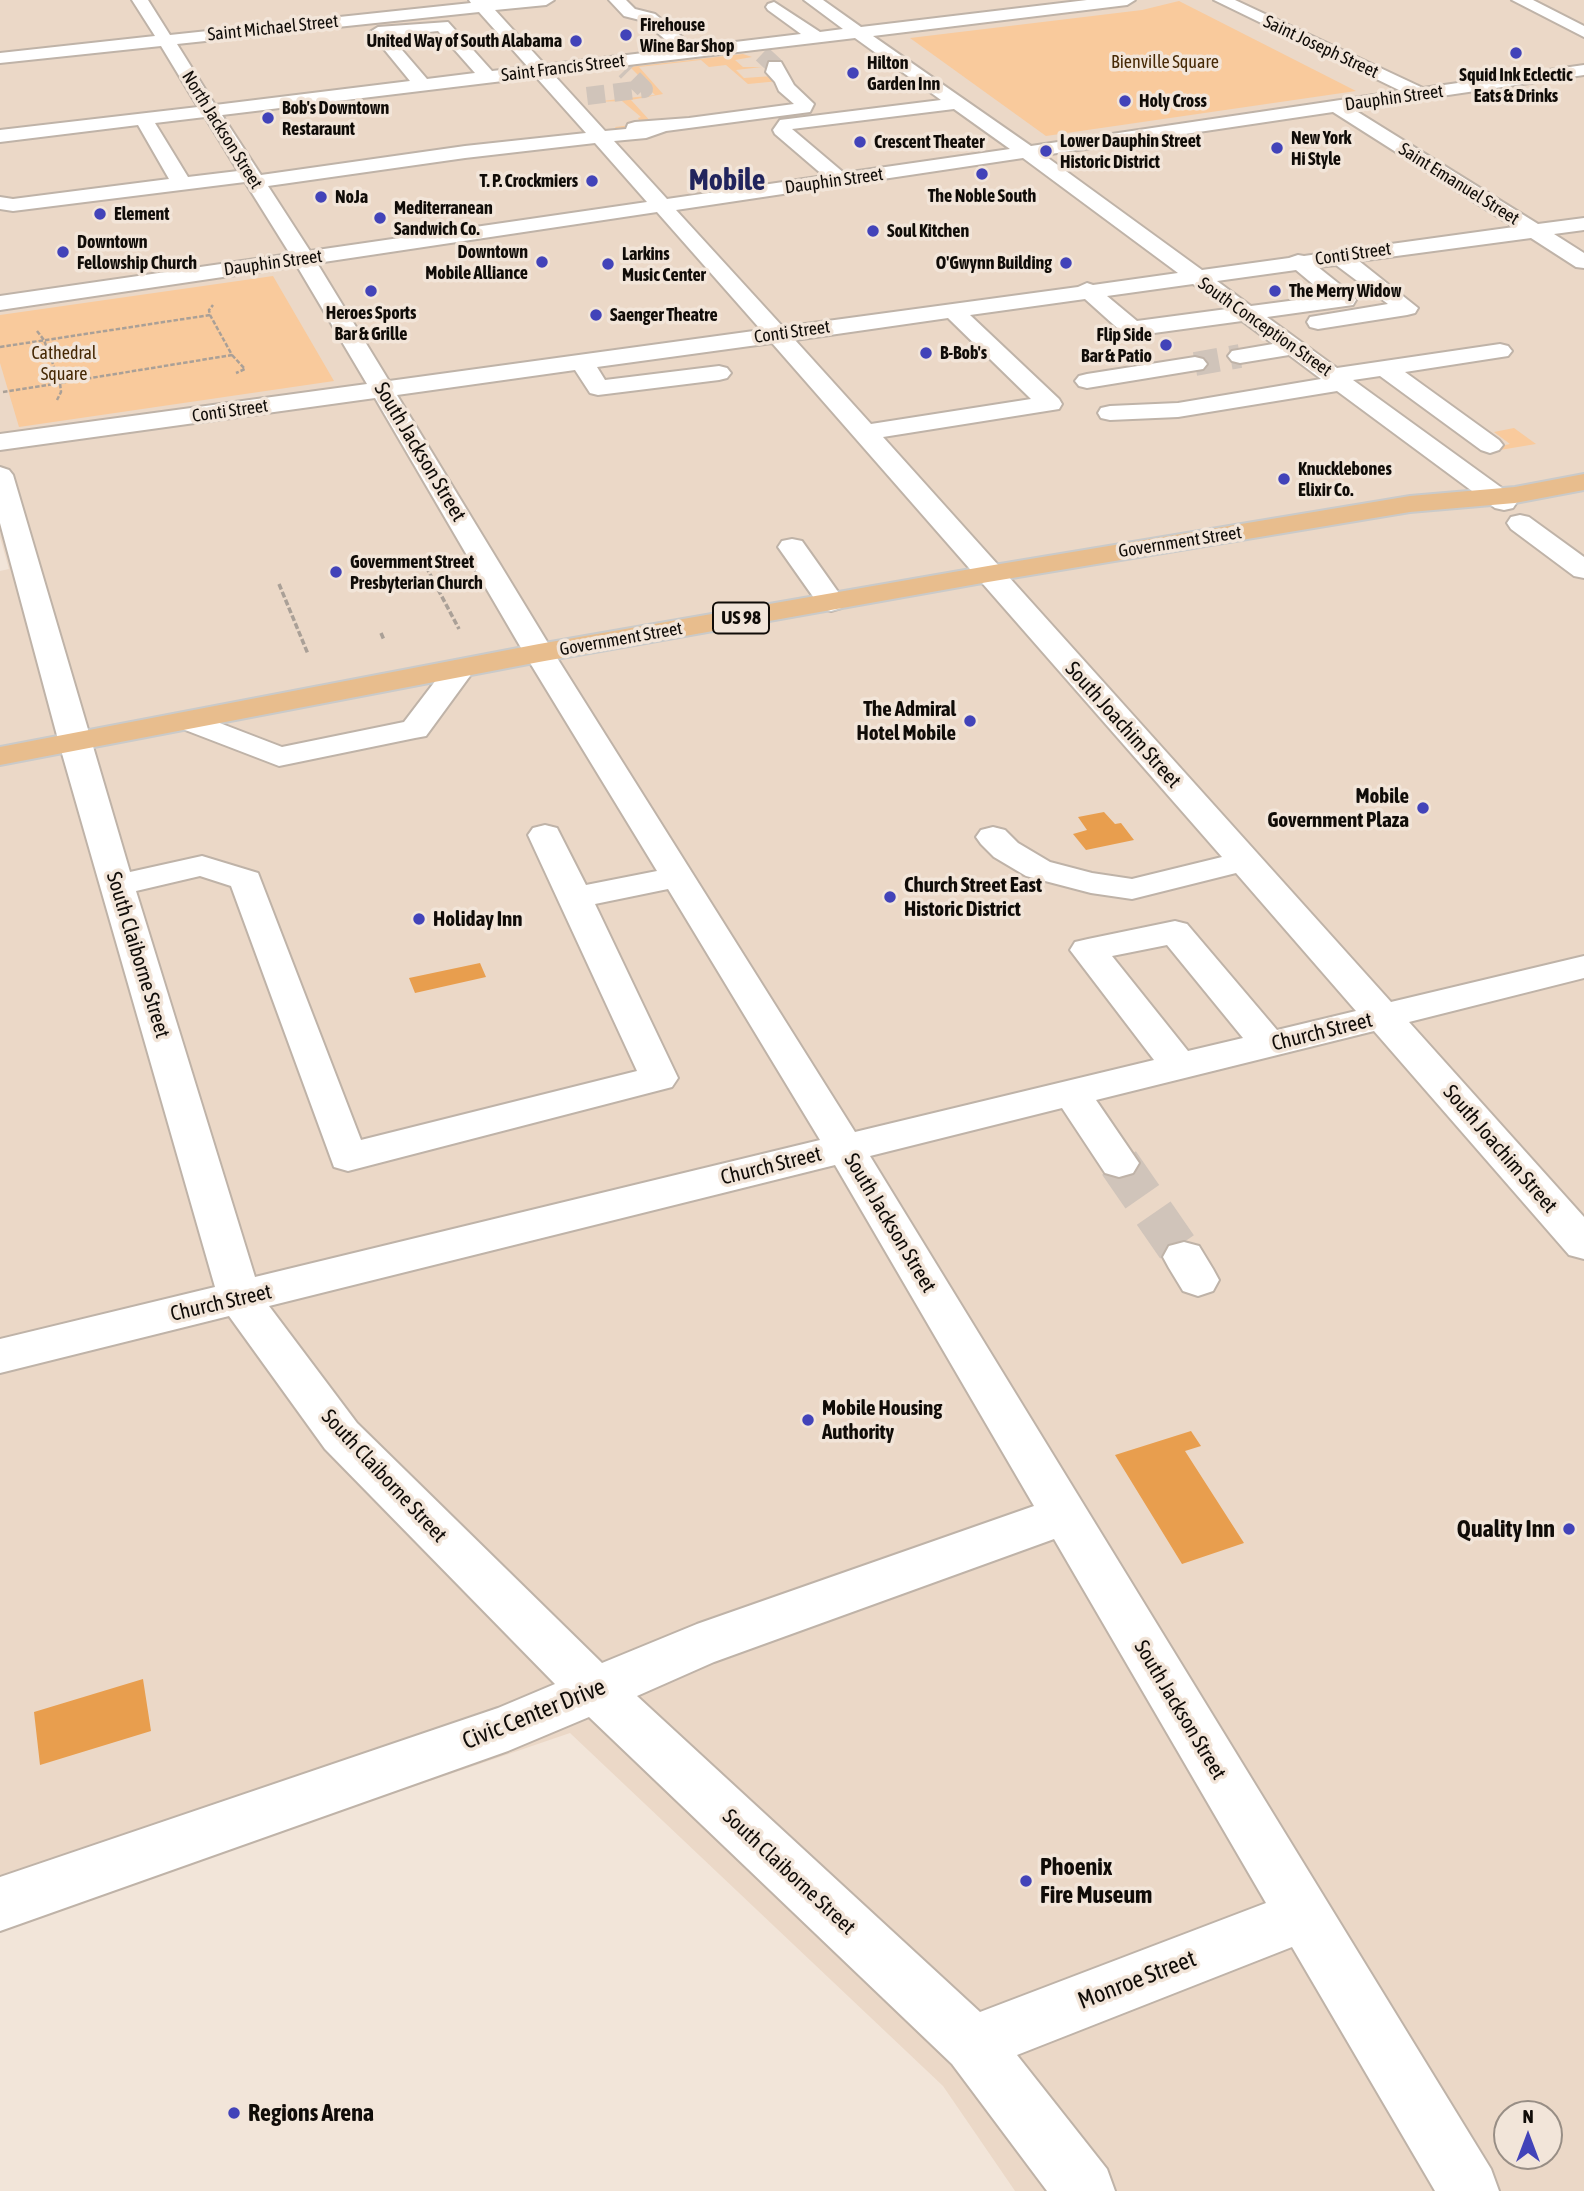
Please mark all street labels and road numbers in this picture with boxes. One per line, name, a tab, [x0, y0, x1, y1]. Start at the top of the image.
street label: Saint Michael Street	[207, 10, 339, 46]
street label: Saint Joseph Street	[1260, 11, 1382, 83]
street label: Saint Francis Street	[500, 50, 626, 86]
street label: North Jackson Street	[177, 67, 267, 193]
street label: Dauphin Street	[1343, 80, 1445, 116]
street label: Saint Emanuel Street	[1395, 138, 1523, 230]
street label: Dauphin Street	[783, 163, 885, 199]
street label: Conti Street	[1314, 238, 1392, 270]
street label: Dauphin Street	[222, 245, 324, 281]
street label: South Conception Street	[1194, 273, 1336, 381]
street label: Conti Street	[753, 316, 831, 348]
street label: South Jackson Street	[369, 378, 471, 526]
street label: Conti Street	[191, 395, 269, 427]
street label: Government Street	[1117, 522, 1243, 562]
road number: US 98	[713, 603, 769, 634]
street label: Government Street	[558, 618, 684, 660]
street label: South Joachim Street	[1060, 657, 1186, 793]
street label: South Claiborne Street	[101, 869, 175, 1041]
street label: Church Street	[1269, 1007, 1375, 1057]
street label: South Joachim Street	[1438, 1080, 1562, 1218]
street label: Church Street	[718, 1141, 824, 1191]
street label: South Jackson Street	[839, 1149, 941, 1297]
street label: Church Street	[168, 1279, 274, 1327]
street label: South Claiborne Street	[316, 1404, 452, 1548]
street label: South Jackson Street	[1129, 1636, 1231, 1784]
street label: Civic Center Drive	[458, 1672, 610, 1756]
street label: South Claiborne Street	[717, 1804, 861, 1940]
street label: Monroe Street	[1074, 1944, 1200, 2016]

